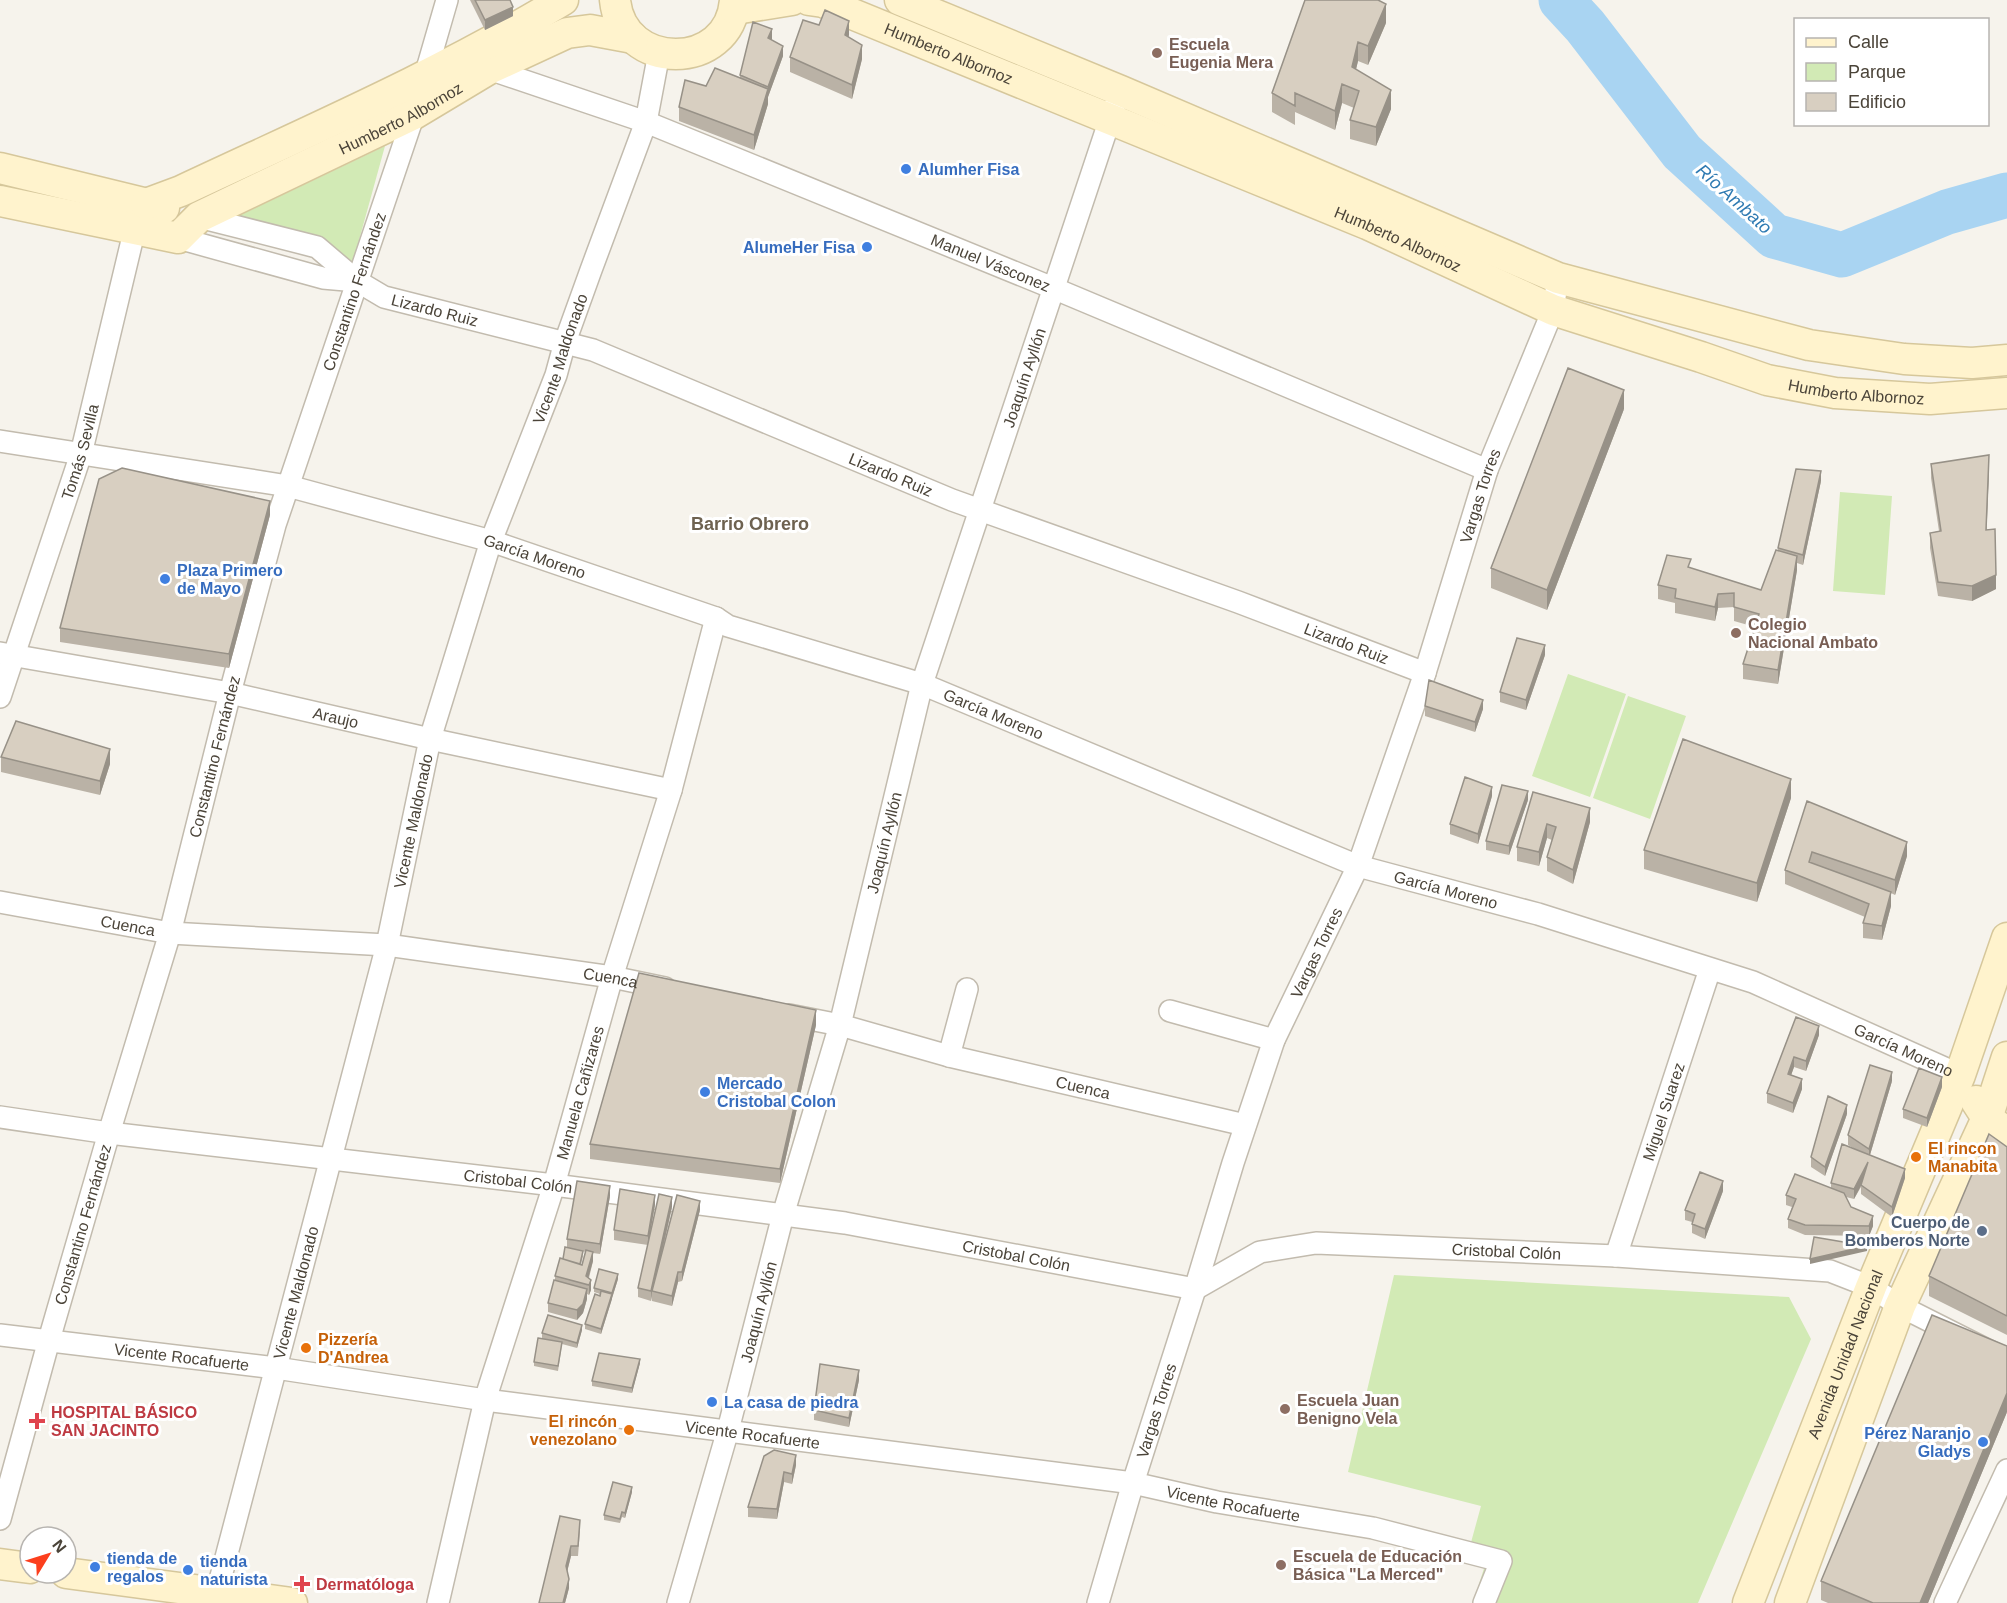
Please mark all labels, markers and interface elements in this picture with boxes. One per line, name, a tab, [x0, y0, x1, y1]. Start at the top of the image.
legend	[1794, 18, 1989, 126]
street label: Humberto Albornoz	[882, 20, 1015, 87]
text: Calle	[1848, 32, 1889, 52]
place label: Escuela Eugenia Mera	[1169, 36, 1273, 71]
marker: Escuela Eugenia Mera	[1150, 46, 1164, 60]
text: Parque	[1848, 62, 1906, 82]
street label: Humberto Albornoz	[336, 79, 465, 157]
text: Edificio	[1848, 92, 1906, 112]
water label: Río Ambato	[1692, 160, 1776, 238]
place label: Alumher Fisa	[918, 161, 1019, 178]
marker: Alumher Fisa	[899, 162, 913, 176]
street label: Humberto Albornoz	[1332, 203, 1464, 275]
street label: Constantino Fernández	[319, 210, 389, 373]
street label: Manuel Vásconez	[929, 231, 1053, 295]
place label: AlumeHer Fisa	[743, 239, 855, 256]
marker: AlumeHer Fisa	[860, 240, 874, 254]
street label: Lizardo Ruiz	[390, 291, 480, 329]
street label: Vicente Maldonado	[529, 291, 590, 426]
street label: Joaquín Ayllón	[999, 326, 1048, 430]
street label: Humberto Albornoz	[1787, 376, 1925, 407]
street label: Tomás Sevilla	[58, 402, 101, 502]
street label: Vargas Torres	[1457, 446, 1503, 545]
street label: Lizardo Ruiz	[846, 449, 935, 499]
district label: Barrio Obrero	[691, 514, 809, 534]
street label: García Moreno	[482, 531, 588, 581]
place label: Plaza Primero de Mayo	[177, 562, 283, 597]
marker: Plaza Primero de Mayo	[158, 572, 172, 586]
place label: Colegio Nacional Ambato	[1748, 616, 1878, 651]
street label: Lizardo Ruiz	[1302, 619, 1391, 667]
marker: Colegio Nacional Ambato	[1729, 626, 1743, 640]
street label: Constantino Fernández	[186, 674, 243, 839]
street label: García Moreno	[941, 685, 1046, 742]
street label: Araujo	[311, 704, 360, 731]
street label: Vicente Maldonado	[391, 752, 435, 890]
street label: Joaquín Ayllón	[863, 790, 904, 895]
street label: García Moreno	[1392, 867, 1500, 911]
street label: Vargas Torres	[1287, 905, 1345, 1000]
street label: Cuenca	[99, 912, 157, 939]
street label: Cuenca	[582, 965, 639, 991]
street label: García Moreno	[1852, 1020, 1956, 1079]
street label: Manuela Cañizares	[553, 1024, 606, 1161]
street label: Miguel Suarez	[1639, 1060, 1687, 1163]
street label: Cuenca	[1054, 1073, 1112, 1102]
place label: Mercado Cristobal Colon	[717, 1075, 836, 1110]
marker: Mercado Cristobal Colon	[698, 1085, 712, 1099]
place label: El rincon Manabita	[1928, 1140, 1997, 1175]
street label: Constantino Fernández	[51, 1142, 114, 1307]
marker: El rincon Manabita	[1909, 1150, 1923, 1164]
street label: Cristobal Colón	[463, 1166, 573, 1196]
place label: Cuerpo de Bomberos Norte	[1845, 1214, 1970, 1249]
street label: Vicente Maldonado	[270, 1224, 321, 1361]
marker: Cuerpo de Bomberos Norte	[1975, 1224, 1989, 1238]
street label: Cristobal Colón	[961, 1237, 1072, 1274]
street label: Cristobal Colón	[1451, 1240, 1562, 1262]
street label: Joaquín Ayllón	[737, 1259, 779, 1364]
street label: Avenida Unidad Nacional	[1804, 1267, 1886, 1441]
place label: Pizzería D'Andrea	[318, 1331, 389, 1366]
street label: Vicente Rocafuerte	[113, 1340, 250, 1373]
marker: Pizzería D'Andrea	[299, 1341, 313, 1355]
street label: Vargas Torres	[1133, 1361, 1179, 1460]
place label: Escuela Juan Benigno Vela	[1297, 1392, 1399, 1427]
place label: La casa de piedra	[724, 1394, 858, 1411]
marker: La casa de piedra	[705, 1395, 719, 1409]
marker: Escuela Juan Benigno Vela	[1278, 1402, 1292, 1416]
place label: HOSPITAL BÁSICO SAN JACINTO	[51, 1403, 197, 1439]
marker: HOSPITAL BÁSICO SAN JACINTO	[28, 1412, 46, 1430]
place label: El rincón venezolano	[530, 1413, 617, 1448]
street label: Vicente Rocafuerte	[684, 1417, 821, 1451]
marker: El rincón venezolano	[622, 1423, 636, 1437]
place label: Pérez Naranjo Gladys	[1864, 1425, 1971, 1460]
marker: Pérez Naranjo Gladys	[1976, 1435, 1990, 1449]
street label: Vicente Rocafuerte	[1165, 1482, 1301, 1524]
north arrow	[18, 1525, 78, 1585]
text: N	[49, 1536, 70, 1556]
place label: Escuela de Educación Básica "La Merced"	[1293, 1548, 1462, 1583]
place label: tienda de regalos	[107, 1550, 177, 1585]
place label: tienda naturista	[200, 1553, 268, 1588]
marker: Escuela de Educación Básica "La Merced"	[1274, 1558, 1288, 1572]
marker: tienda de regalos	[88, 1560, 102, 1574]
marker: tienda naturista	[181, 1563, 195, 1577]
marker: Dermatóloga	[293, 1575, 311, 1593]
place label: Dermatóloga	[316, 1576, 414, 1593]

